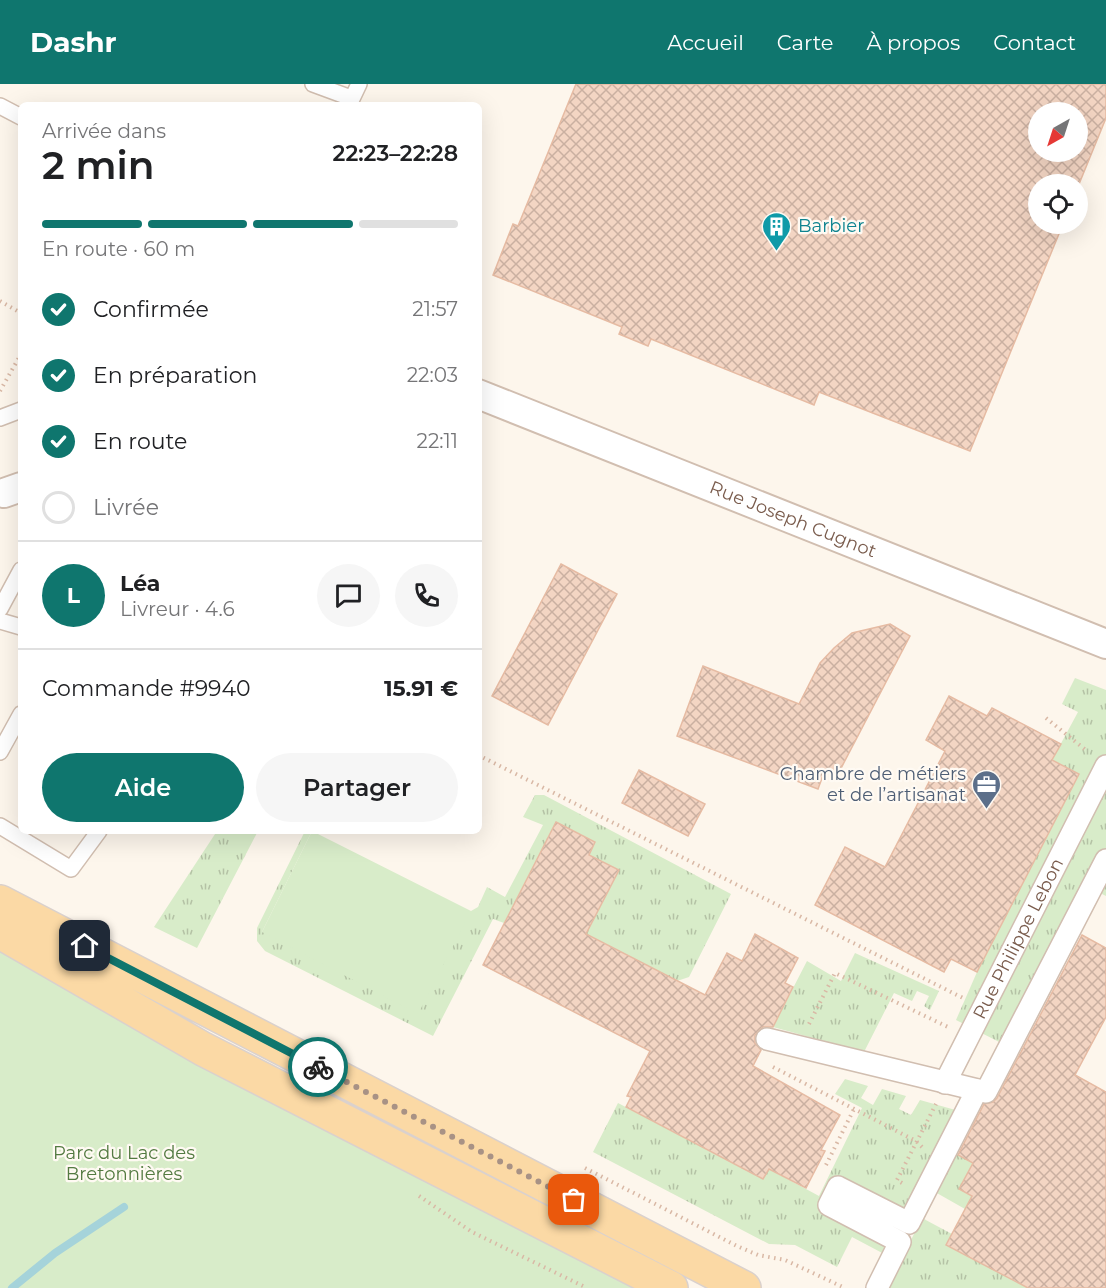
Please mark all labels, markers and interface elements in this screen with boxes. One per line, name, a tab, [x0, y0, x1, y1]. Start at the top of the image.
text: Dashr	[30, 25, 117, 59]
text: Accueil	[667, 30, 744, 55]
text: Carte	[777, 30, 833, 55]
text: À propos	[866, 30, 960, 55]
text: Contact	[993, 30, 1076, 55]
north arrow	[1028, 102, 1088, 162]
map controls	[1028, 102, 1088, 234]
text: Arrivée dans	[42, 119, 166, 143]
text: 22:23–22:28	[333, 140, 458, 167]
text: 2 min	[42, 141, 155, 189]
button: locate	[1028, 174, 1088, 234]
building icon: Barbier	[761, 210, 793, 252]
place label: Barbier	[798, 215, 864, 237]
text: En route · 60 m	[42, 237, 195, 261]
icon: check	[42, 293, 75, 326]
text: Confirmée	[93, 296, 209, 323]
text: 21:57	[412, 297, 458, 321]
icon: check	[42, 359, 75, 392]
text: En préparation	[93, 362, 257, 389]
text: 22:03	[407, 363, 458, 387]
icon: check	[42, 425, 75, 458]
text: En route	[93, 428, 187, 455]
text: 22:11	[417, 429, 458, 453]
street label: Rue Joseph Cugnot	[706, 476, 879, 562]
text: Livrée	[93, 494, 159, 521]
button: chat	[317, 564, 380, 627]
button: phone	[395, 564, 458, 627]
text: Léa	[120, 570, 160, 597]
text: L	[67, 582, 80, 609]
text: Livreur · 4.6	[120, 597, 235, 621]
text: Commande #9940	[42, 675, 251, 702]
text: 15.91 €	[384, 675, 458, 702]
button: Aide	[42, 753, 244, 822]
button: Partager	[256, 753, 458, 822]
place label: Chambre de métiers et de l’artisanat	[780, 763, 966, 806]
office icon: Chambre de métiers et de l’artisanat	[971, 768, 1003, 810]
street label: Rue Philippe Lebon	[968, 854, 1068, 1023]
pin	[59, 920, 110, 971]
icon: home	[68, 929, 101, 962]
courier	[288, 1037, 348, 1097]
icon: bike	[302, 1051, 335, 1084]
park label: Parc du Lac des Bretonnières	[53, 1142, 195, 1185]
pin	[548, 1174, 599, 1225]
icon: bag	[557, 1183, 590, 1216]

